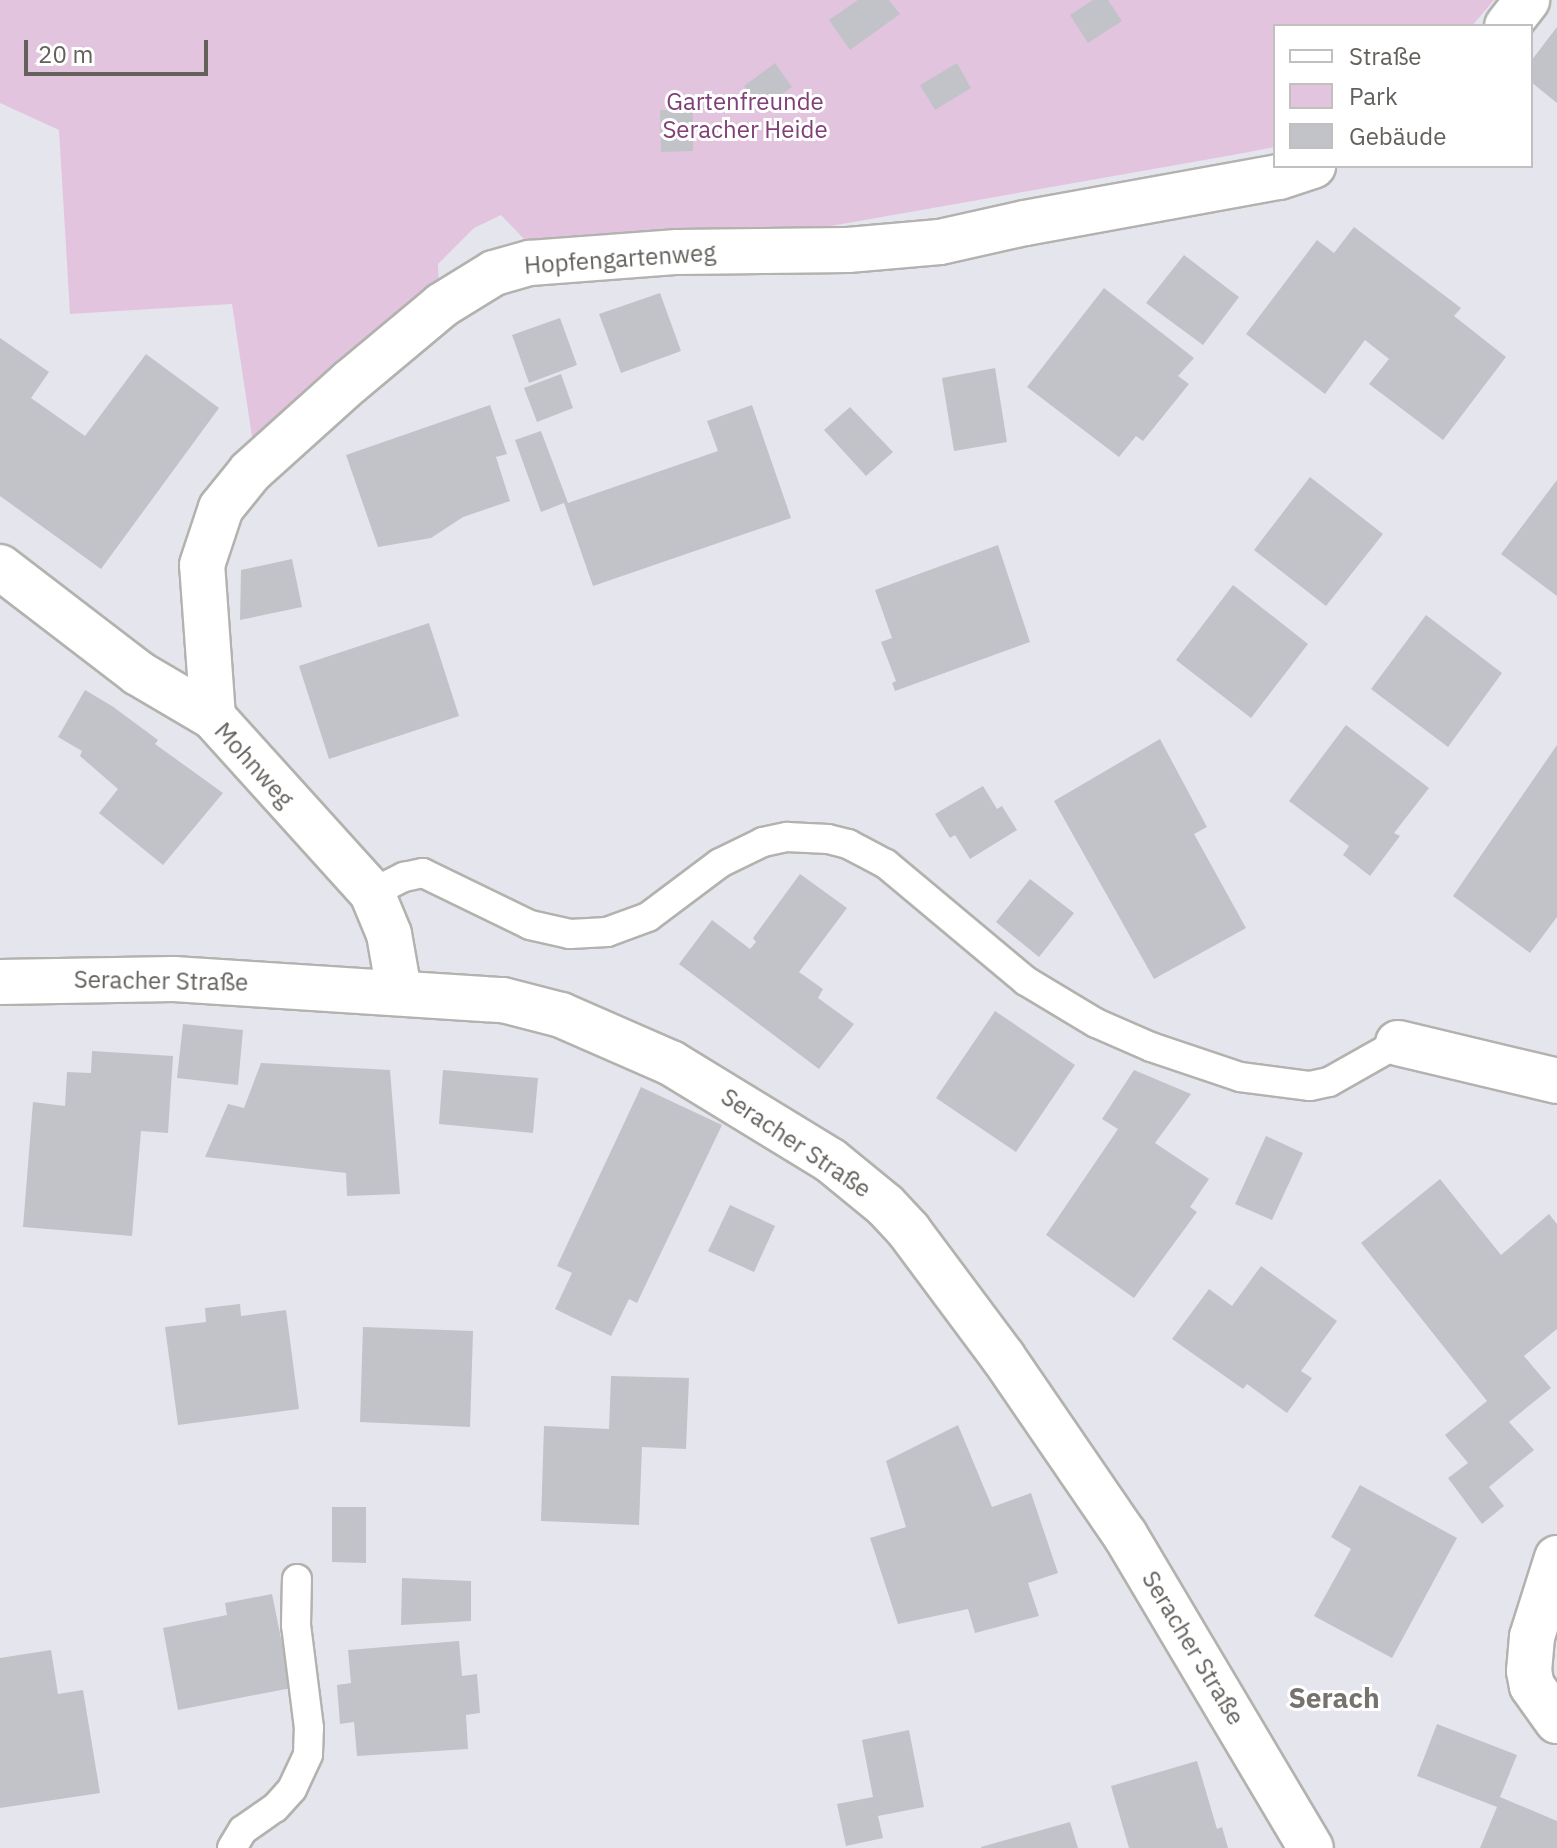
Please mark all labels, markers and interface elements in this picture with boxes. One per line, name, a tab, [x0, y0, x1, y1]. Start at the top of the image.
scale bar	[28, 24, 212, 74]
legend	[1273, 24, 1533, 168]
text: 20 m	[38, 38, 93, 70]
text: Straße	[1349, 40, 1421, 72]
text: Park	[1349, 80, 1398, 112]
park label: Gartenfreunde Seracher Heide	[662, 88, 828, 144]
text: Gebäude	[1349, 120, 1446, 152]
street label: Hopfengartenweg	[523, 238, 717, 280]
street label: Mohnweg	[208, 717, 300, 813]
street label: Seracher Straße	[74, 965, 248, 997]
street label: Seracher Straße	[716, 1082, 876, 1204]
street label: Seracher Straße	[1136, 1566, 1250, 1730]
district label: Serach	[1288, 1681, 1380, 1715]

